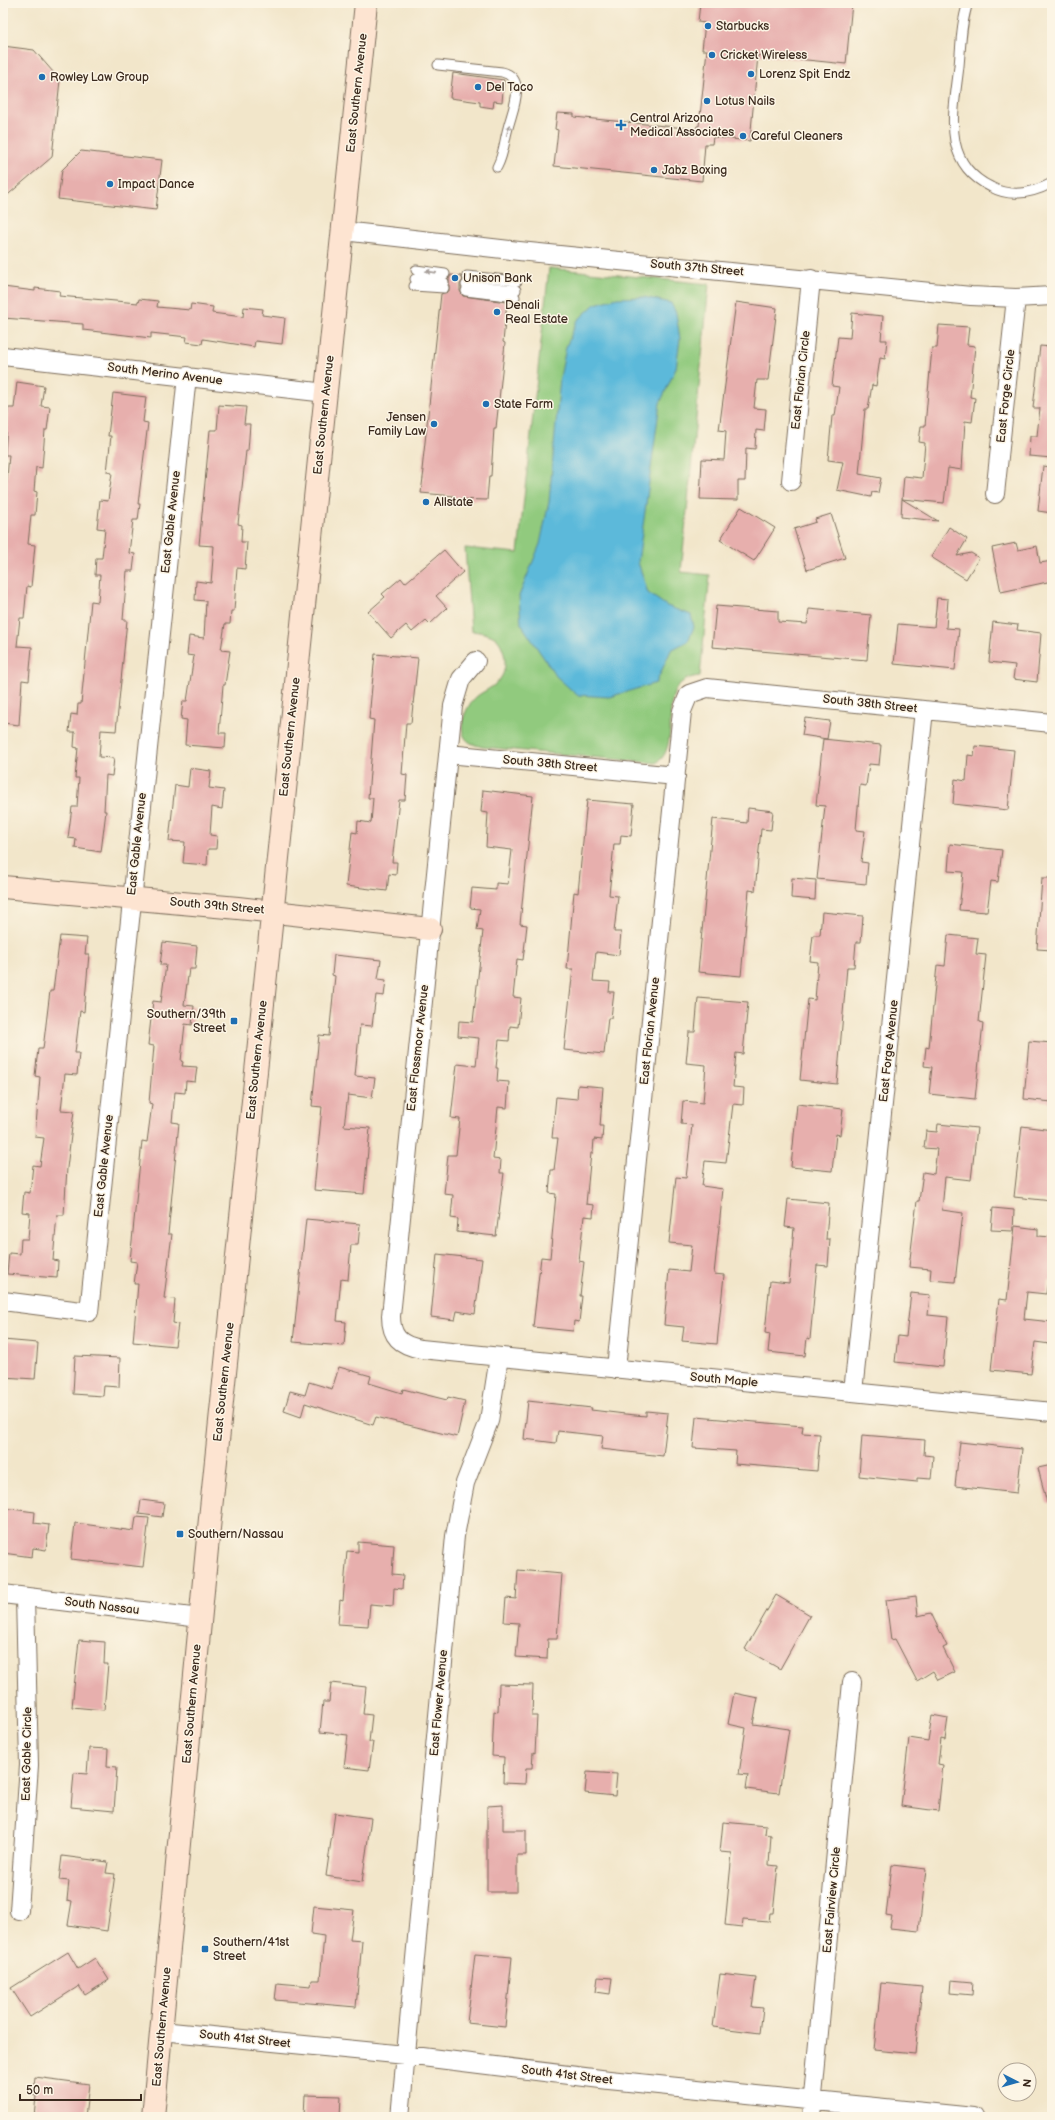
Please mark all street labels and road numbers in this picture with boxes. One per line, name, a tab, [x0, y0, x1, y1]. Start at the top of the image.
street label: East Southern Avenue	[343, 33, 371, 153]
street label: South 37th Street	[650, 256, 745, 280]
street label: East Florian Circle	[788, 330, 814, 430]
street label: East Forge Circle	[994, 348, 1018, 444]
street label: East Southern Avenue	[310, 355, 338, 475]
street label: South Merino Avenue	[107, 359, 223, 389]
street label: East Gable Avenue	[158, 470, 184, 574]
street label: East Southern Avenue	[276, 677, 304, 797]
street label: South 38th Street	[822, 692, 918, 716]
street label: South 38th Street	[502, 752, 598, 776]
street label: East Gable Avenue	[124, 792, 150, 896]
street label: South 39th Street	[169, 894, 265, 918]
street label: East Florian Avenue	[637, 976, 663, 1086]
street label: East Flossmoor Avenue	[404, 984, 432, 1112]
street label: East Forge Avenue	[876, 999, 902, 1103]
street label: East Southern Avenue	[243, 1000, 271, 1120]
street label: East Gable Avenue	[91, 1114, 117, 1218]
street label: East Southern Avenue	[210, 1322, 238, 1442]
street label: South Maple	[689, 1370, 759, 1390]
street label: South Nassau	[64, 1594, 140, 1618]
street label: East Southern Avenue	[179, 1644, 205, 1764]
street label: East Flower Avenue	[427, 1649, 451, 1757]
street label: East Gable Circle	[19, 1707, 35, 1801]
street label: East Fairview Circle	[820, 1846, 844, 1954]
street label: East Southern Avenue	[149, 1967, 175, 2087]
street label: South 41st Street	[199, 2027, 292, 2051]
street label: South 41st Street	[521, 2062, 614, 2088]

